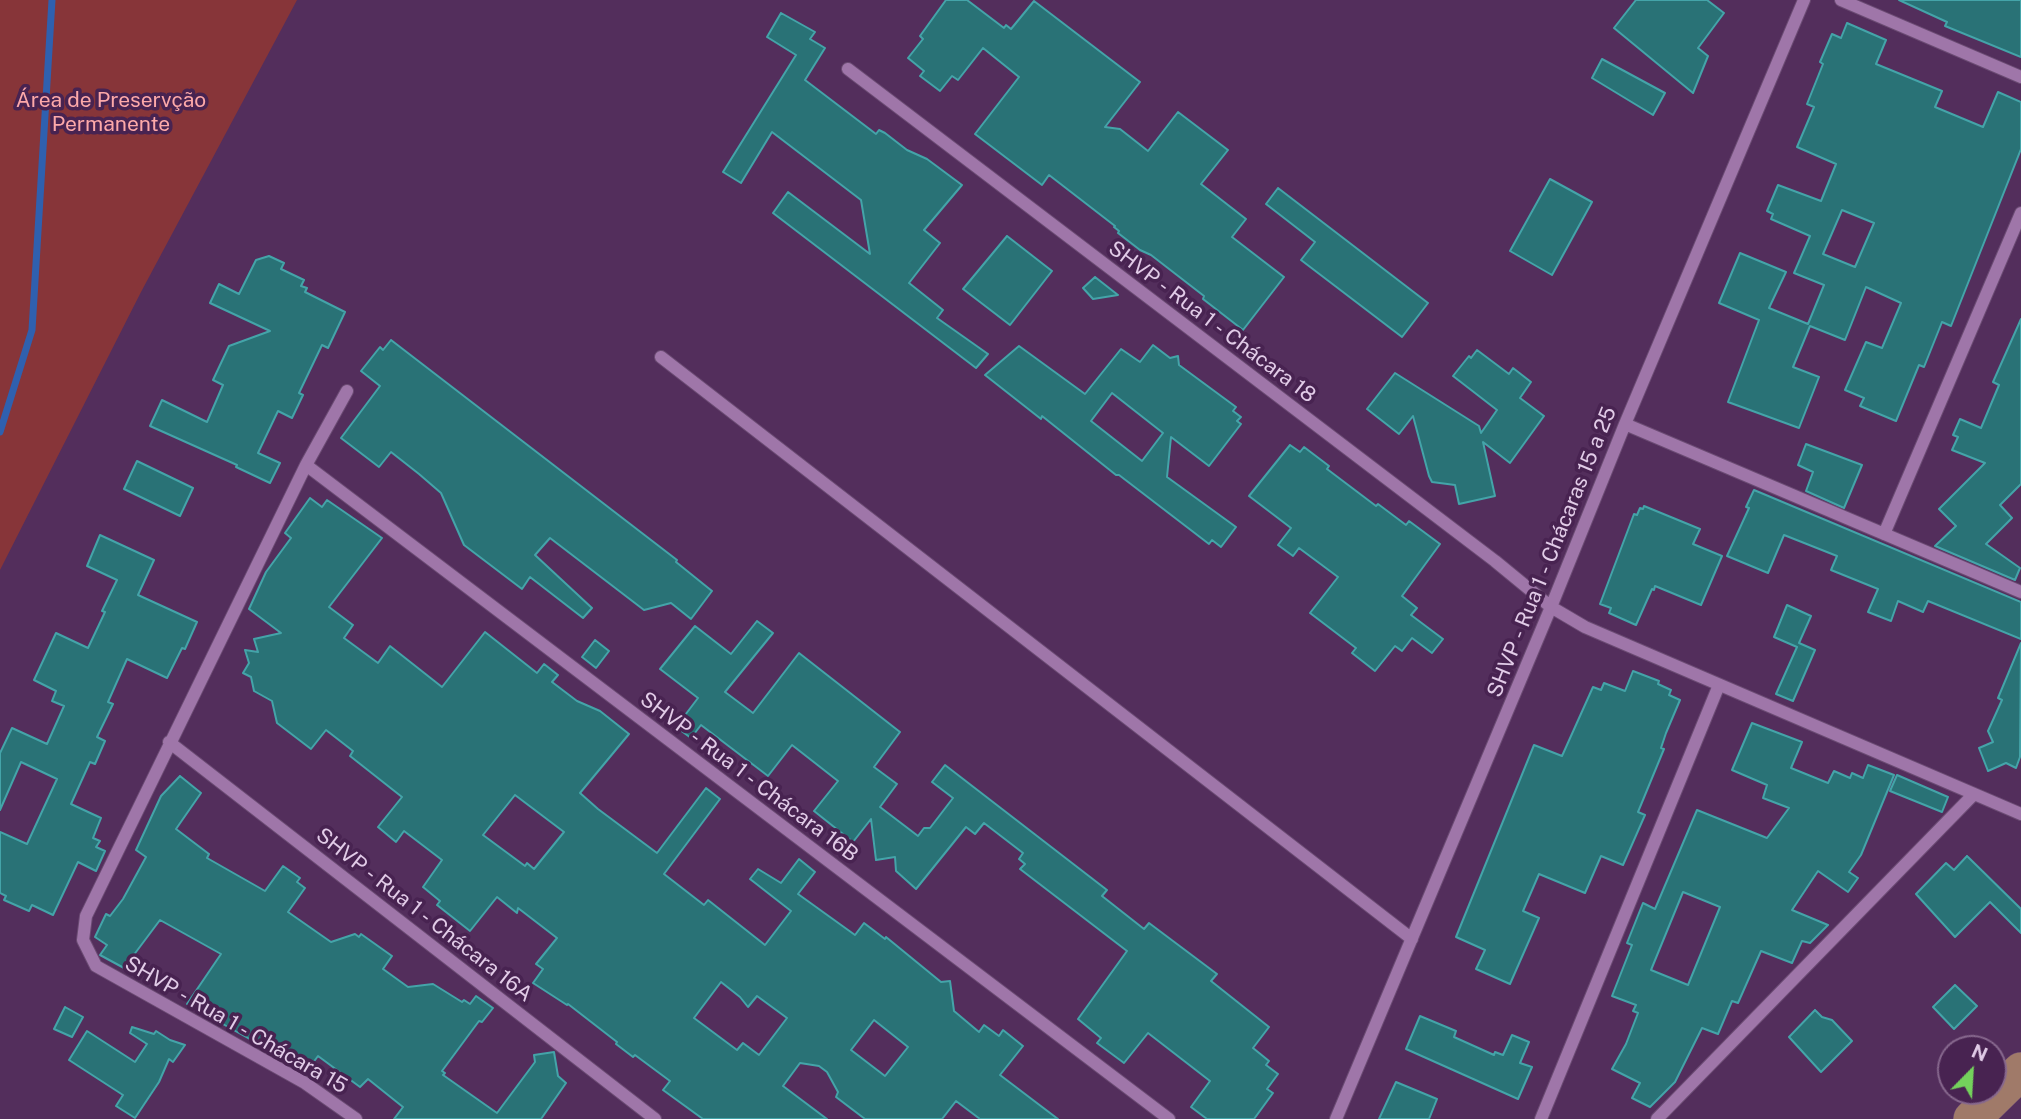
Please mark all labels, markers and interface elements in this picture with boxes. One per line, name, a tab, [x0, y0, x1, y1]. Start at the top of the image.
park label: Área de Preservção Permanente	[16, 88, 206, 138]
street label: SHVP - Rua 1 - Chácara 18	[1103, 236, 1321, 408]
street label: SHVP - Rua 1 - Chácaras 15 a 25	[1482, 403, 1622, 701]
street label: SHVP - Rua 1 - Chácara 16B	[635, 687, 863, 867]
street label: SHVP - Rua 1 - Chácara 16A	[311, 823, 537, 1007]
street label: SHVP - Rua 1 - Chácara 15	[120, 951, 352, 1099]
north arrow	[1937, 1035, 2007, 1105]
text: N	[1968, 1040, 1991, 1066]

